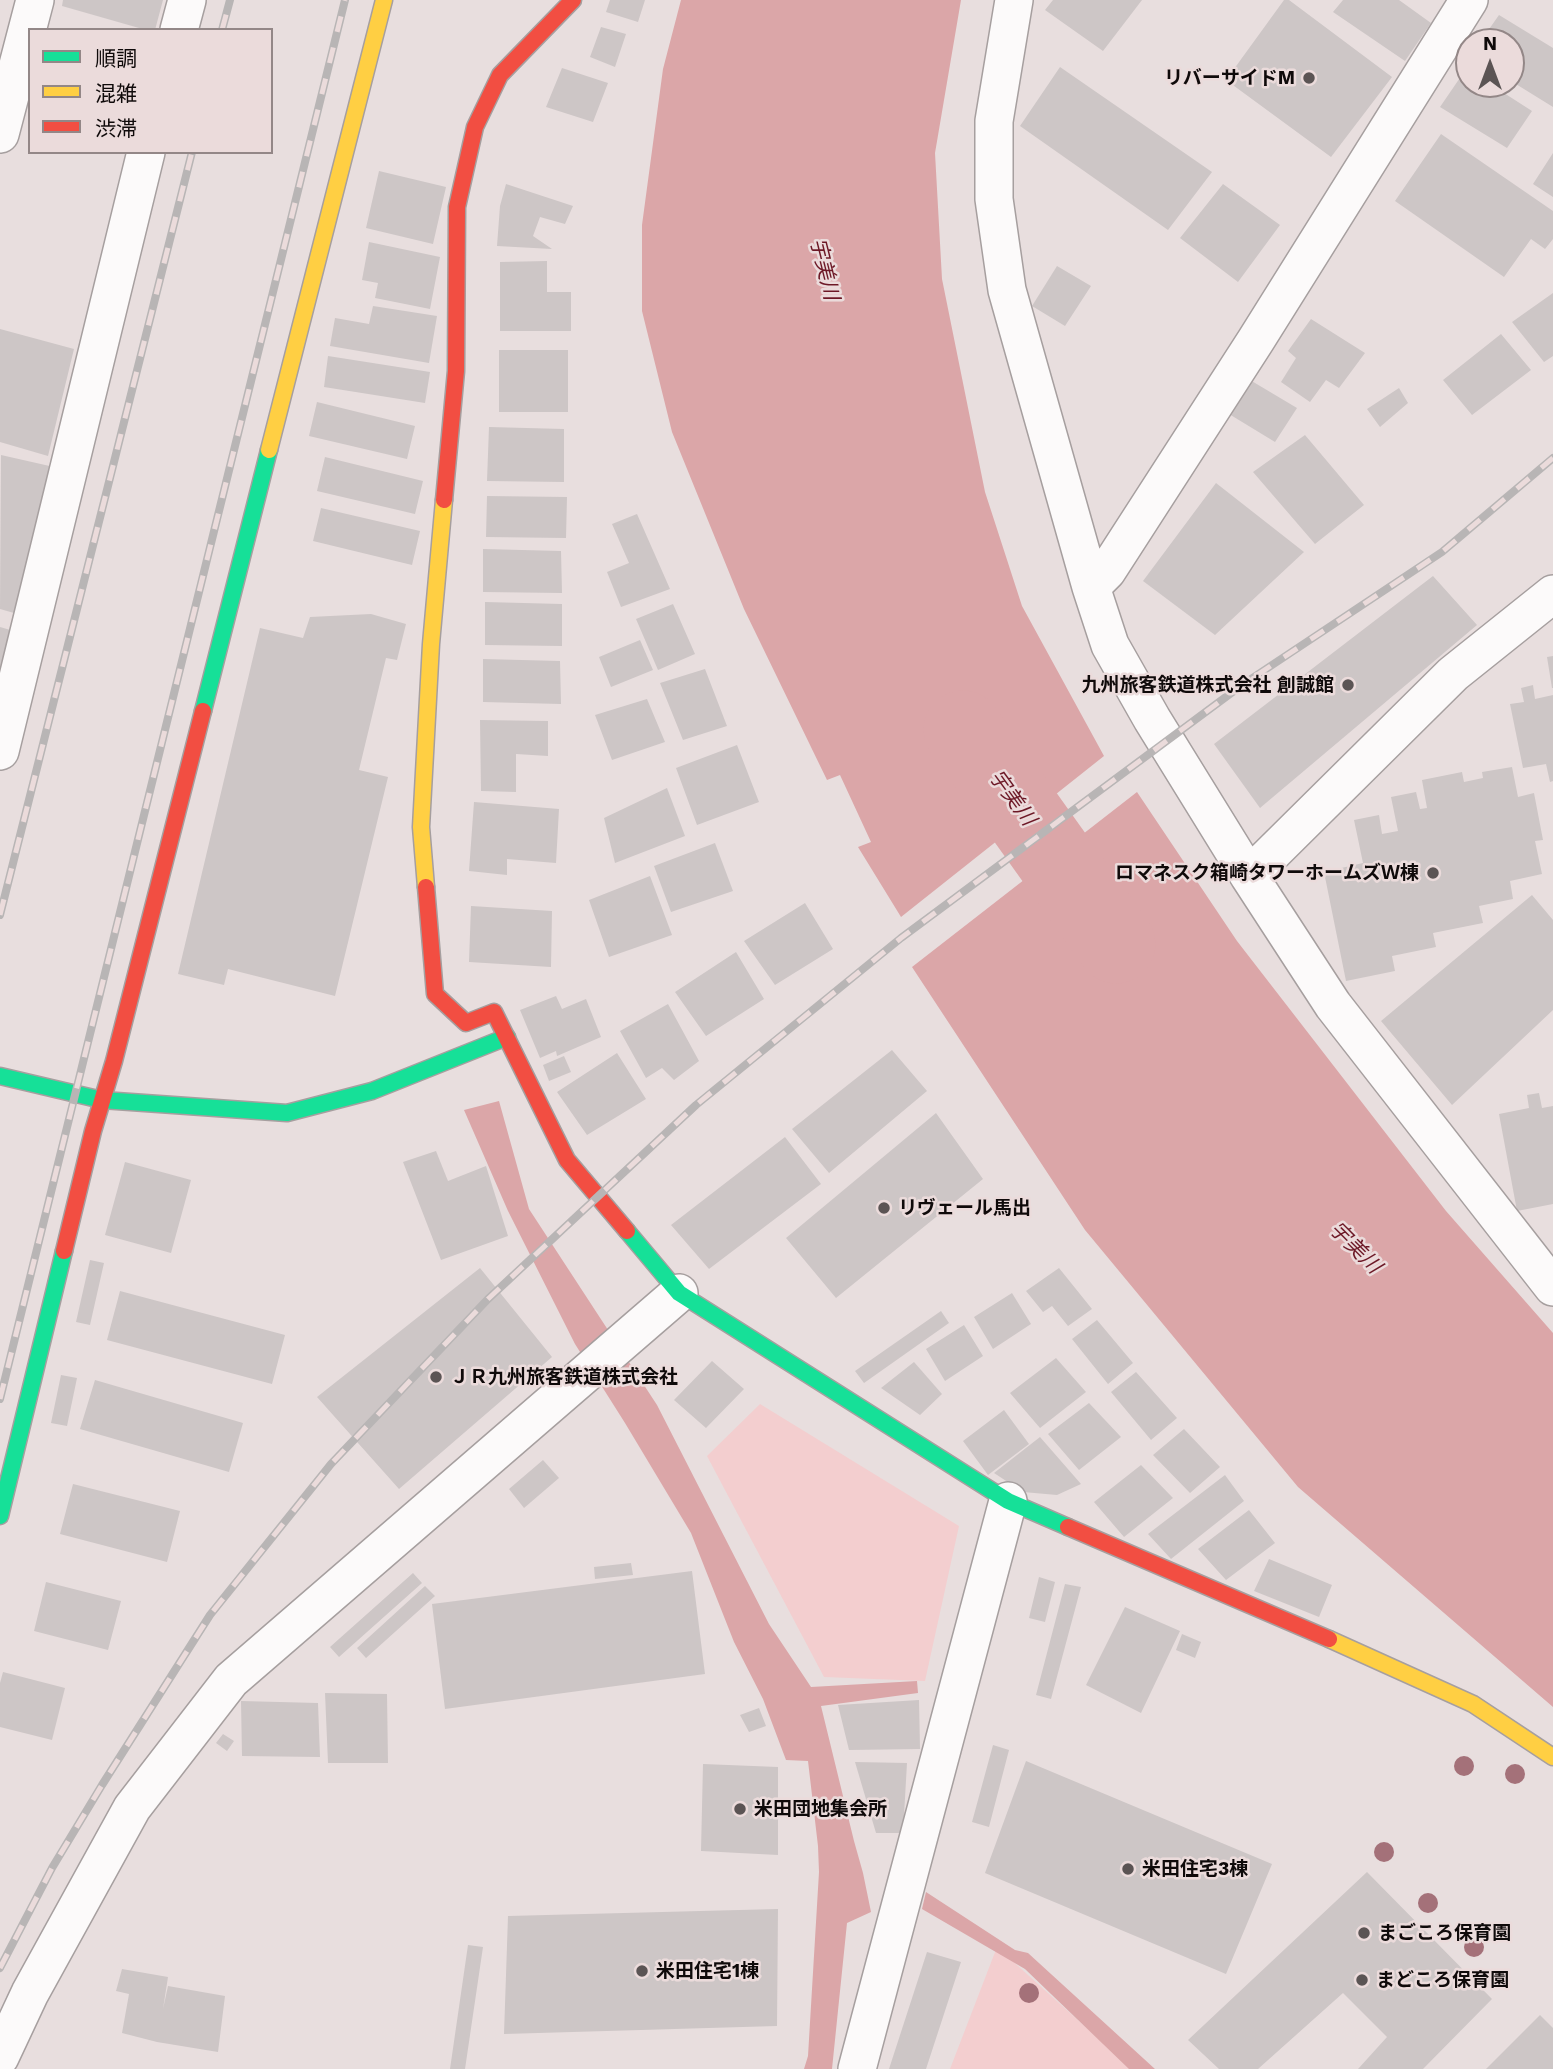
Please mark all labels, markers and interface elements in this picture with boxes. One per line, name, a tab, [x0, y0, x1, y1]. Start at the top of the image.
legend	[28, 28, 273, 154]
north arrow	[1455, 28, 1525, 98]
text: N	[1483, 32, 1497, 55]
text: 順調	[95, 46, 137, 71]
place label: リバーサイドM	[1164, 67, 1295, 89]
marker: リバーサイドM	[1301, 70, 1317, 86]
text: 混雑	[95, 81, 137, 106]
text: 渋滞	[95, 116, 137, 141]
water label: 宇美川	[804, 235, 844, 303]
place label: 九州旅客鉄道株式会社 創誠館	[1082, 674, 1334, 696]
marker: 九州旅客鉄道株式会社 創誠館	[1340, 677, 1356, 693]
water label: 宇美川	[983, 765, 1041, 831]
place label: ロマネスク箱崎タワーホームズＷ棟	[1115, 862, 1419, 884]
marker: ロマネスク箱崎タワーホームズＷ棟	[1425, 865, 1441, 881]
place label: リヴェール馬出	[898, 1197, 1031, 1219]
marker: リヴェール馬出	[876, 1200, 892, 1216]
water label: 宇美川	[1324, 1217, 1386, 1279]
place label: ＪＲ九州旅客鉄道株式会社	[450, 1366, 678, 1388]
marker: ＪＲ九州旅客鉄道株式会社	[428, 1369, 444, 1385]
place label: 米田団地集会所	[754, 1798, 887, 1820]
marker: 米田団地集会所	[732, 1801, 748, 1817]
place label: 米田住宅3棟	[1142, 1858, 1248, 1880]
marker: 米田住宅3棟	[1120, 1861, 1136, 1877]
place label: まごころ保育園	[1378, 1922, 1511, 1944]
marker: まごころ保育園	[1356, 1925, 1372, 1941]
place label: 米田住宅1棟	[656, 1960, 759, 1982]
marker: 米田住宅1棟	[634, 1963, 650, 1979]
place label: まどころ保育園	[1376, 1969, 1509, 1991]
marker: まどころ保育園	[1354, 1972, 1370, 1988]

